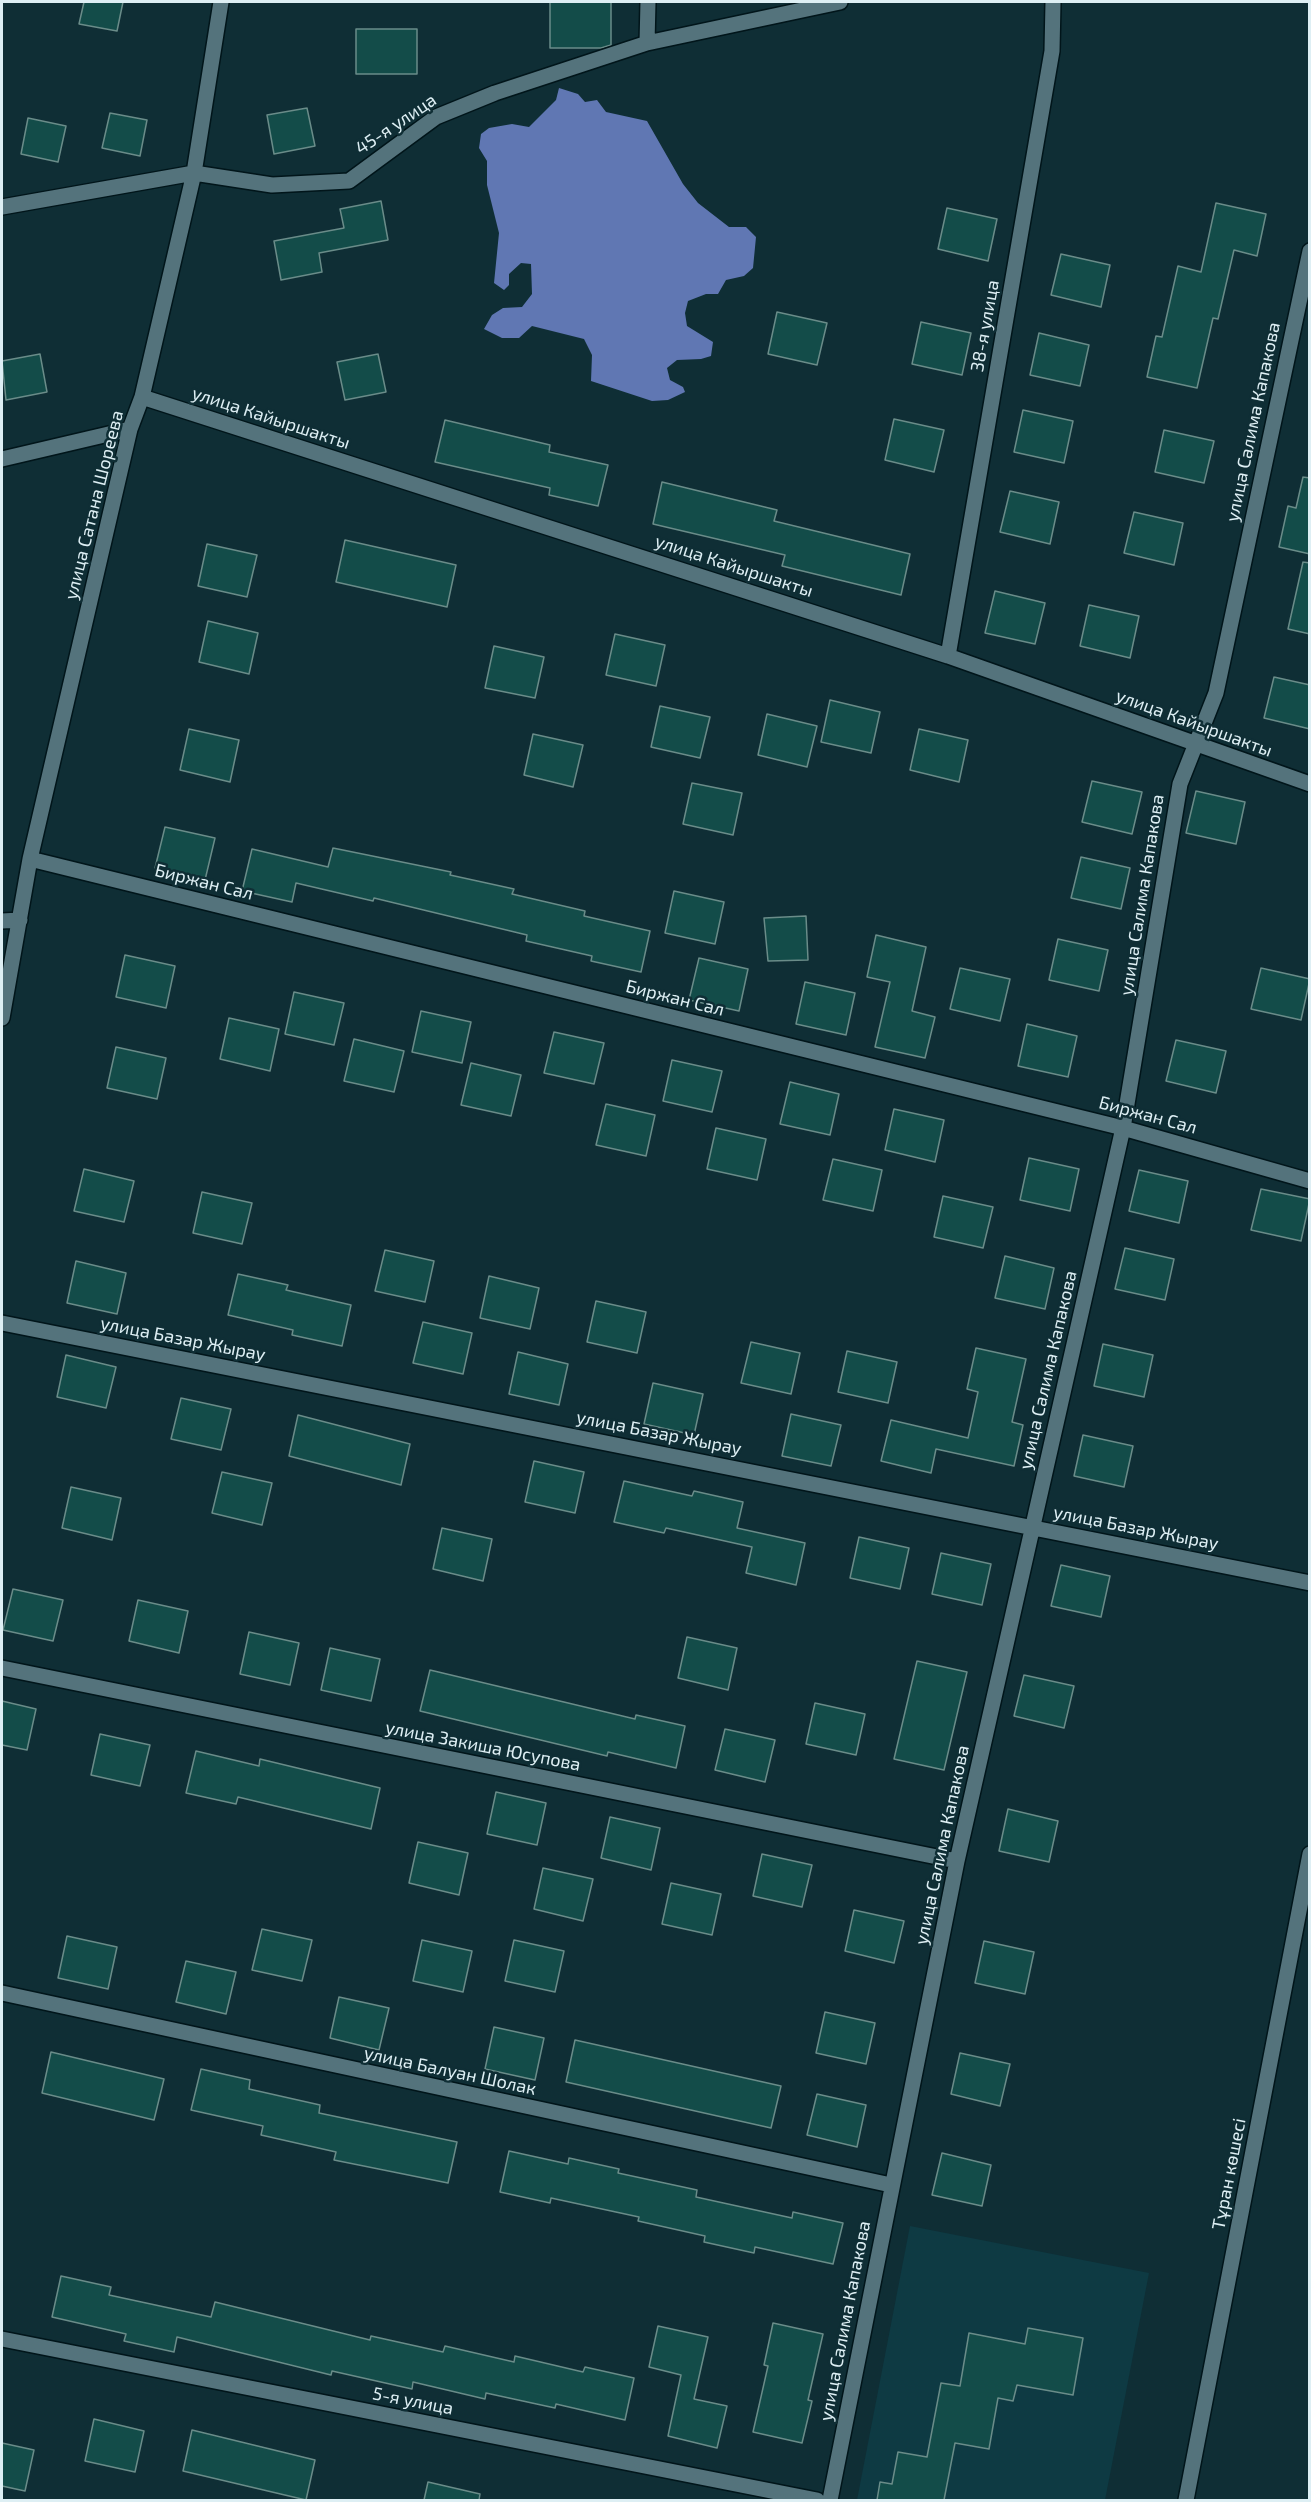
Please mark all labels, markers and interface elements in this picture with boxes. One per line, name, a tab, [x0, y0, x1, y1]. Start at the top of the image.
street label: 45-я улица	[351, 89, 441, 159]
street label: 38-я улица	[966, 278, 1004, 374]
street label: улица Салима Капакова	[1221, 320, 1285, 524]
street label: улица Кайыршакты	[189, 382, 353, 454]
street label: улица Сатана Шореева	[60, 408, 128, 602]
street label: улица Кайыршакты	[652, 530, 816, 602]
street label: улица Кайыршакты	[1113, 685, 1275, 761]
street label: улица Салима Капакова	[1115, 793, 1169, 997]
street label: Биржан Сал	[152, 859, 256, 905]
street label: Биржан Сал	[623, 975, 727, 1021]
street label: Биржан Сал	[1097, 1092, 1199, 1138]
street label: улица Салима Капакова	[1015, 1268, 1081, 1472]
street label: улица Базар Жырау	[99, 1312, 267, 1366]
street label: улица Базар Жырау	[575, 1406, 743, 1460]
street label: улица Базар Жырау	[1052, 1501, 1220, 1555]
street label: улица Закиша Юсупова	[384, 1716, 582, 1776]
street label: улица Салима Капакова	[910, 1743, 974, 1947]
street label: улица Балуан Шолак	[362, 2042, 538, 2100]
street label: Тұран көшесі	[1208, 2116, 1250, 2232]
street label: улица Салима Капакова	[815, 2219, 875, 2423]
street label: 5-я улица	[371, 2383, 455, 2419]

